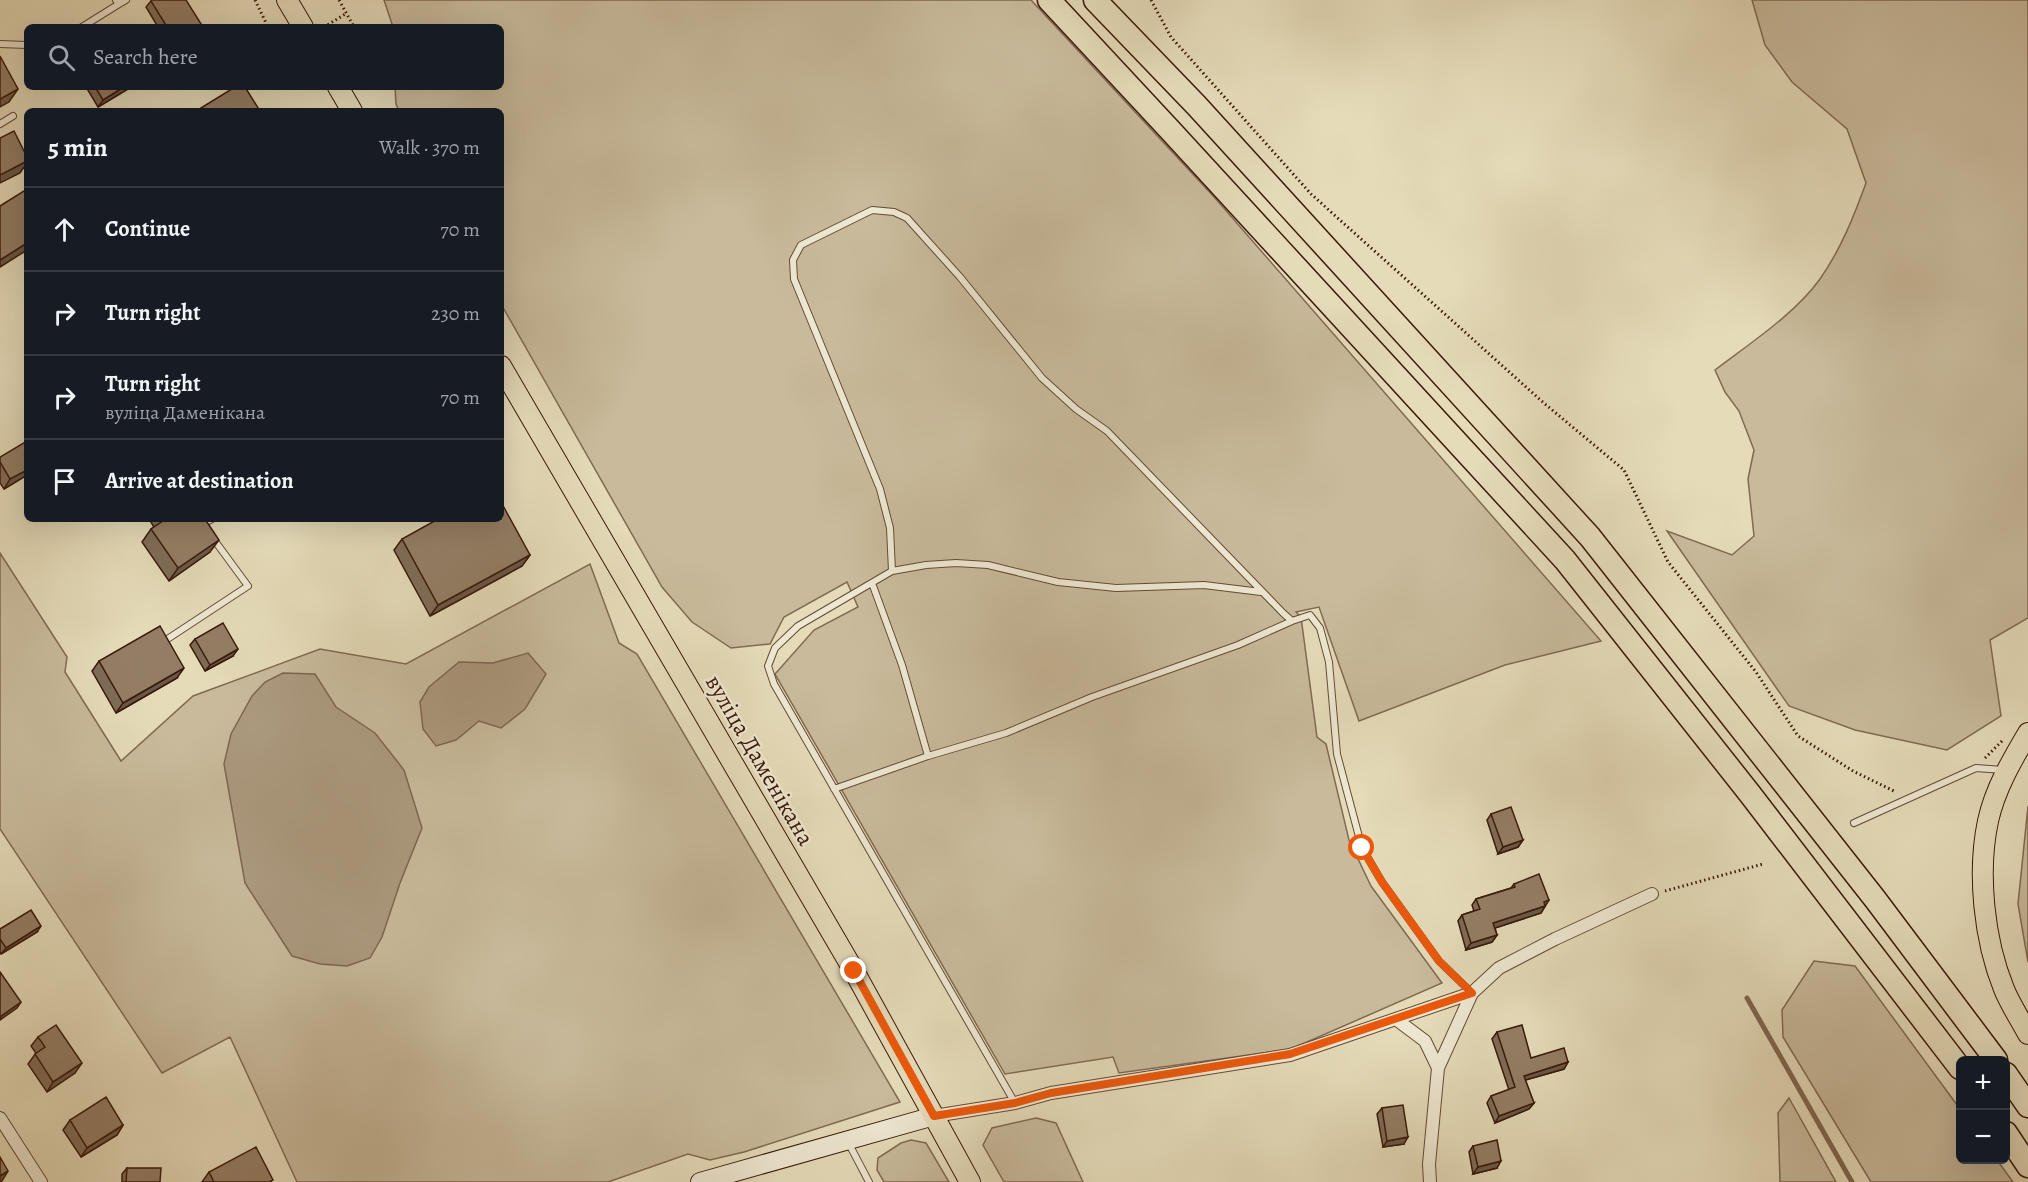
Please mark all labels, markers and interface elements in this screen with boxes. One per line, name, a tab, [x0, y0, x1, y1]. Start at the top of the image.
search box	[24, 24, 504, 90]
icon: search	[45, 41, 78, 74]
text: Search here	[93, 42, 198, 72]
text: 5 min	[48, 130, 108, 165]
text: Walk · 370 m	[379, 134, 480, 161]
icon: ahead	[48, 213, 81, 246]
text: Continue	[105, 214, 190, 244]
text: 70 m	[440, 216, 480, 243]
icon: right	[48, 297, 81, 330]
text: Turn right	[105, 298, 201, 328]
text: 230 m	[431, 300, 480, 327]
text: Turn right	[105, 369, 201, 399]
icon: right	[48, 381, 81, 414]
text: 70 m	[440, 384, 480, 411]
text: вуліца Даменікана	[105, 399, 265, 426]
icon: arrive	[48, 465, 81, 498]
text: Arrive at destination	[105, 466, 294, 496]
street label: вуліца Даменікана	[698, 669, 822, 851]
route start	[1348, 834, 1374, 860]
route end	[840, 957, 866, 983]
map controls	[1956, 1056, 2010, 1164]
button: +	[1956, 1056, 2010, 1110]
button: −	[1956, 1110, 2010, 1164]

